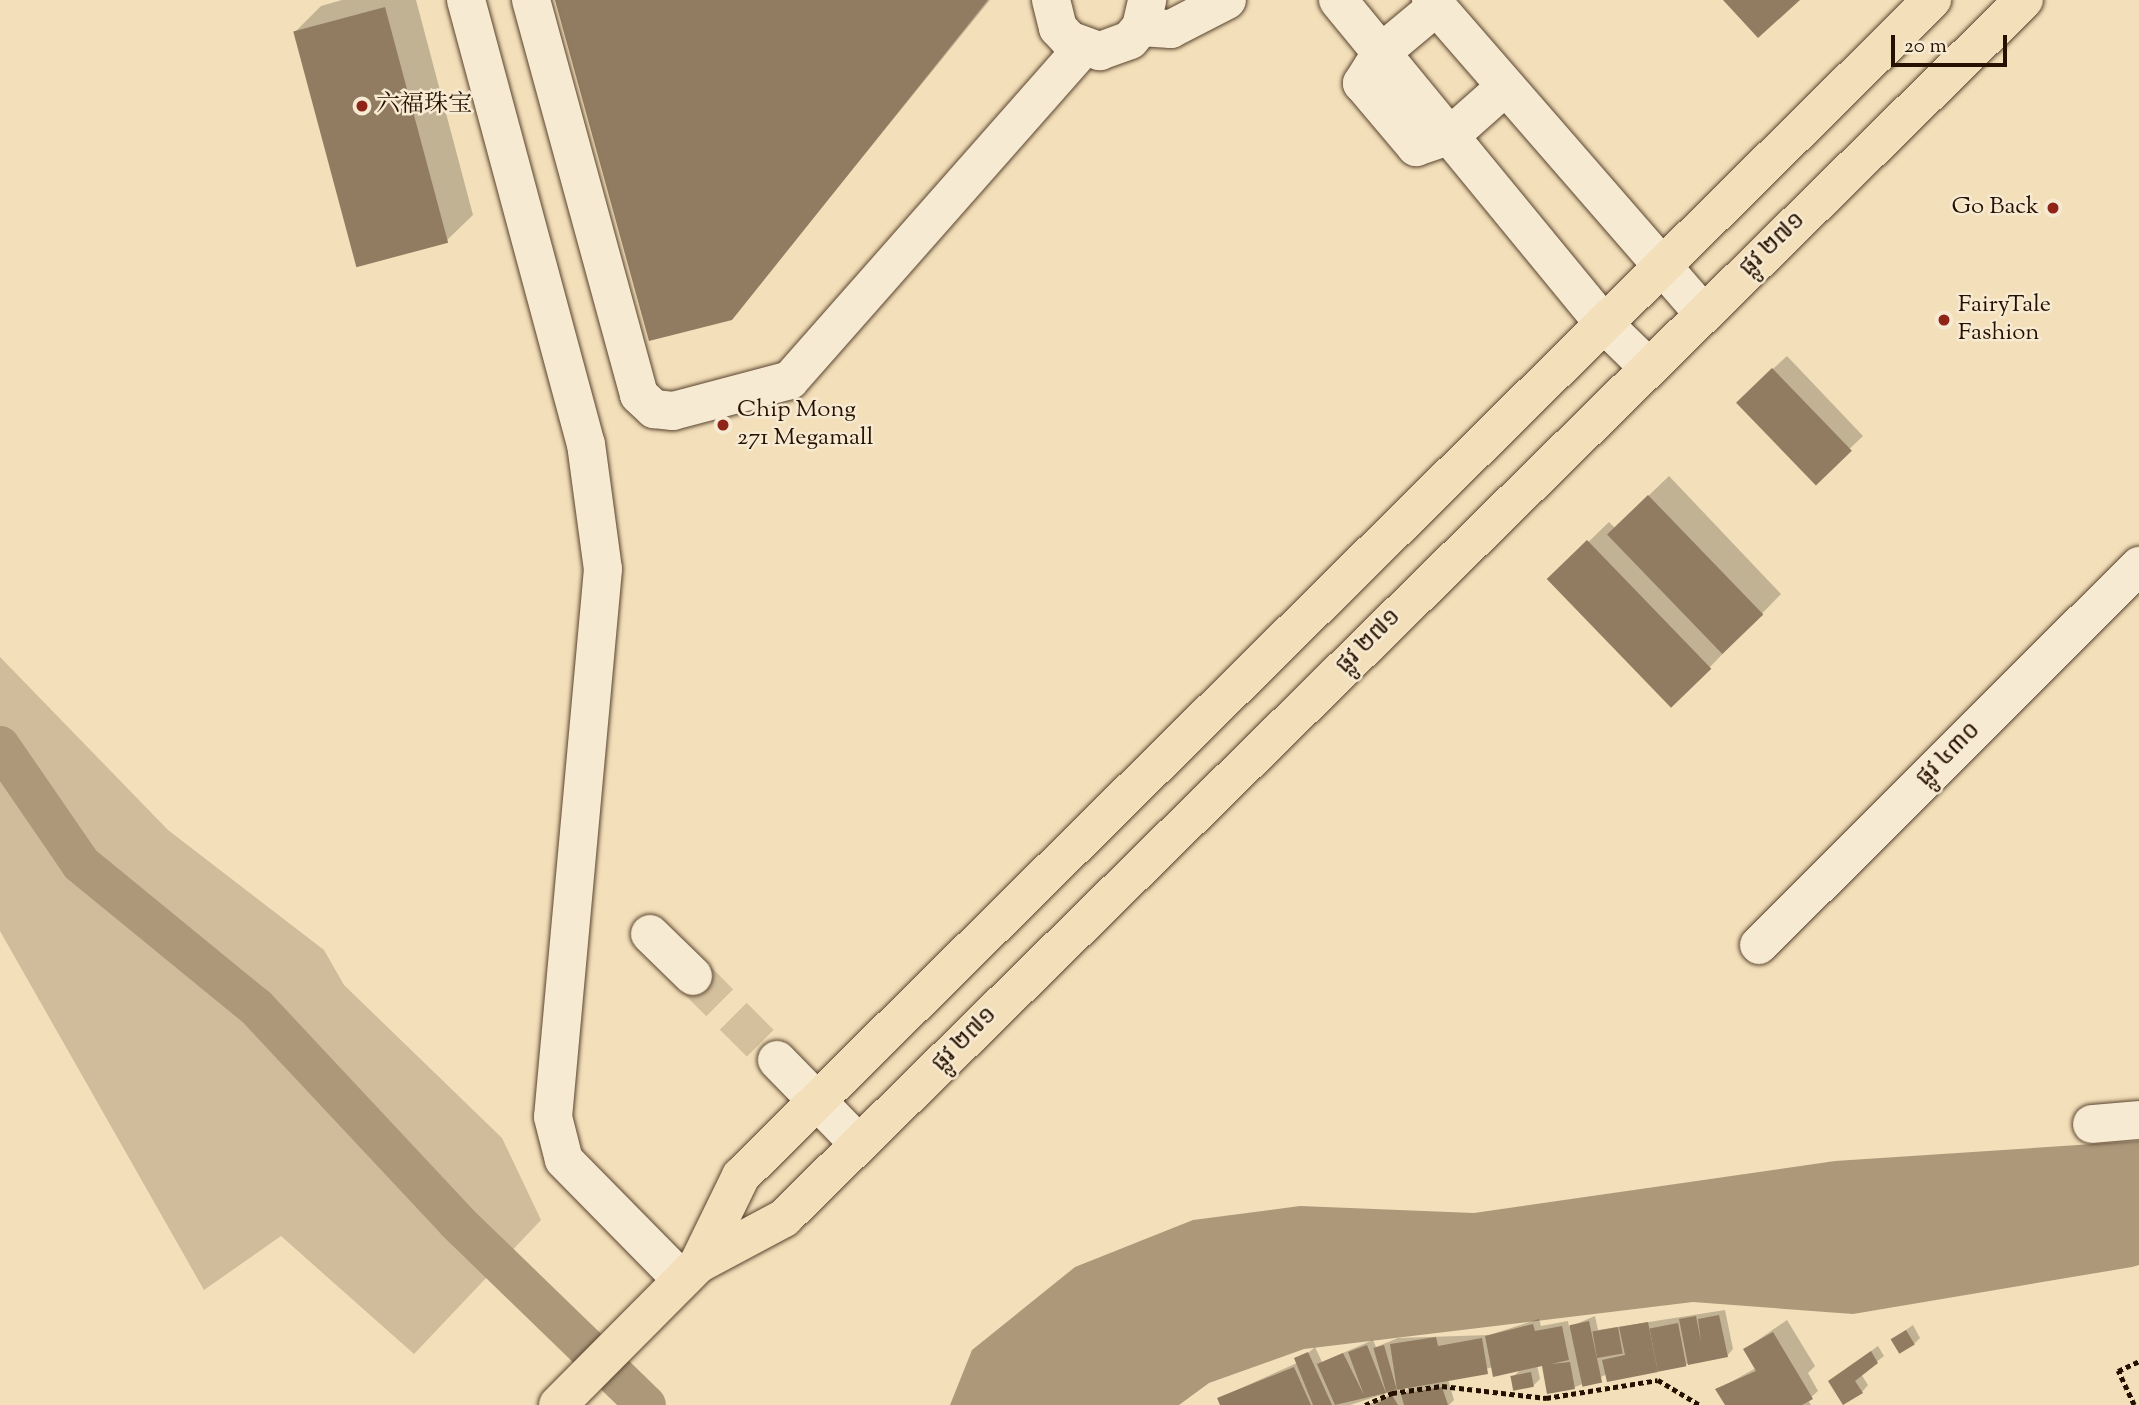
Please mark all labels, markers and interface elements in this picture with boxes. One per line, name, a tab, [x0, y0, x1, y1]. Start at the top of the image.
scale bar	[1894, 21, 2010, 65]
text: 20 m	[1904, 32, 1947, 62]
place label: 六福珠宝	[376, 92, 472, 120]
marker: 六福珠宝	[354, 98, 370, 114]
place label: Go Back	[1951, 194, 2039, 222]
marker: Go Back	[2045, 200, 2061, 216]
street label: ផ្លូវ ២៧១	[1734, 207, 1812, 283]
place label: FairyTale Fashion	[1958, 292, 2051, 348]
marker: FairyTale Fashion	[1936, 312, 1952, 328]
place label: Chip Mong 271 Megamall	[737, 397, 873, 453]
marker: Chip Mong 271 Megamall	[715, 417, 731, 433]
street label: ផ្លូវ ២៧១	[1330, 603, 1408, 681]
street label: ផ្លូវ ៤៣០	[1911, 717, 1987, 793]
street label: ផ្លូវ ២៧១	[926, 1001, 1004, 1079]

